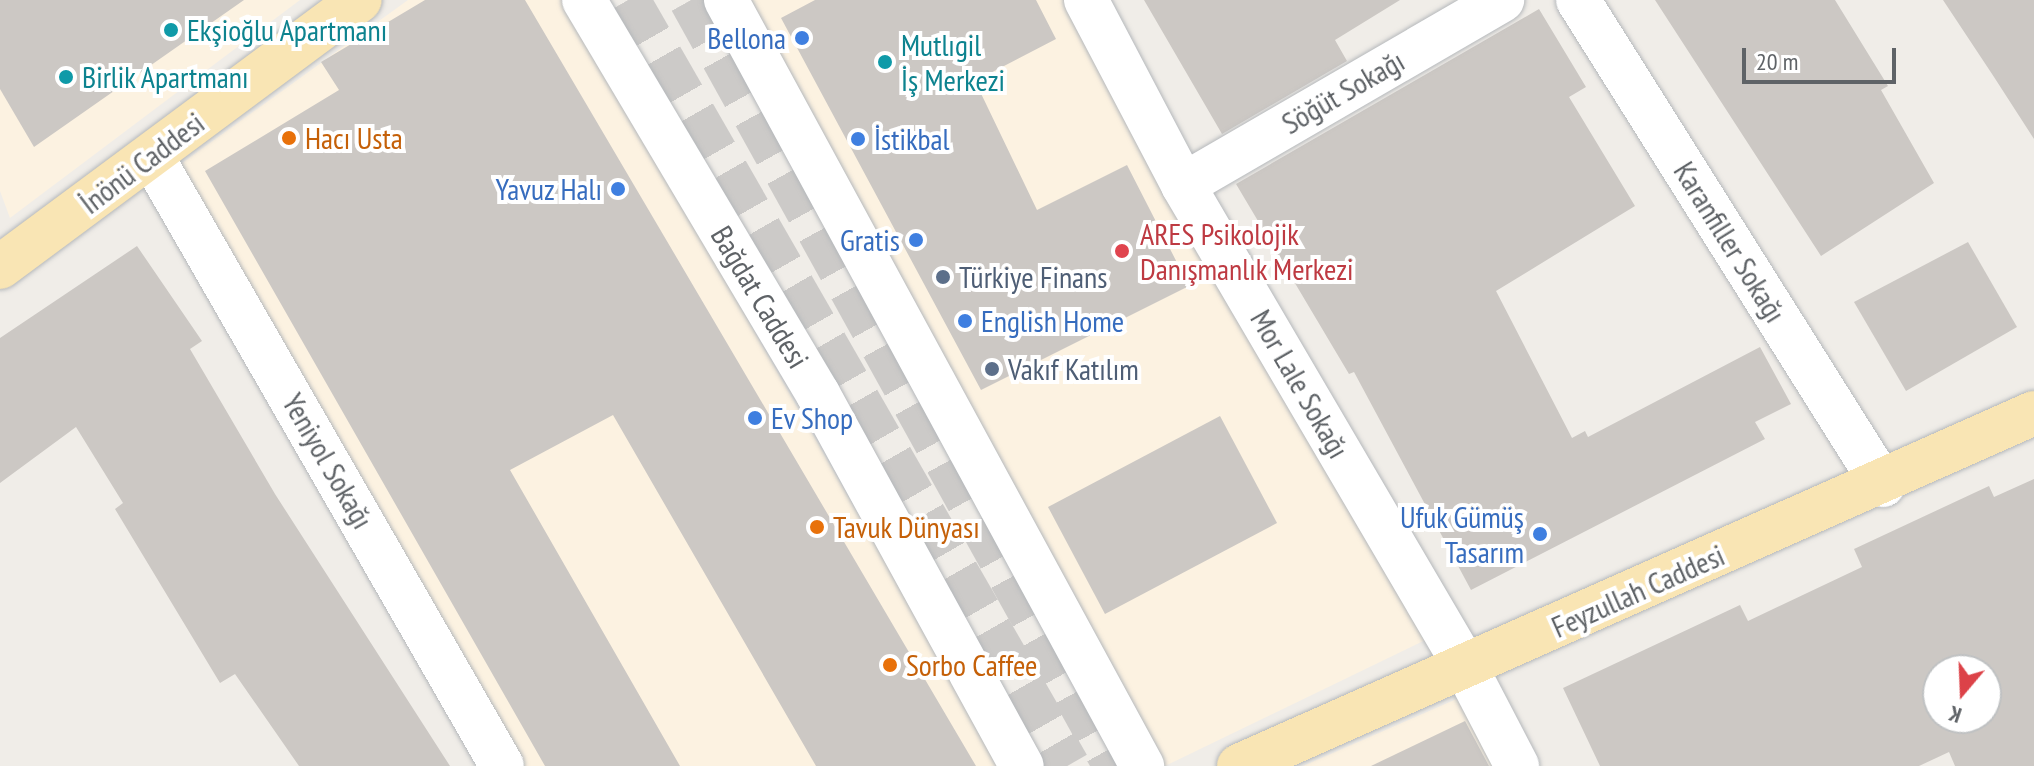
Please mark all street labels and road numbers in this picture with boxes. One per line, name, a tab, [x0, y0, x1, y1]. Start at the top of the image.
street label: Söğüt Sokağı	[1275, 43, 1411, 141]
street label: İnönü Caddesi	[73, 105, 211, 221]
street label: Karanfiller Sokağı	[1666, 155, 1794, 329]
street label: Bağdat Caddesi	[704, 220, 816, 374]
street label: Mor Lale Sokağı	[1243, 303, 1357, 465]
street label: Yeniyol Sokağı	[275, 387, 381, 535]
street label: Feyzullah Caddesi	[1546, 537, 1730, 645]

